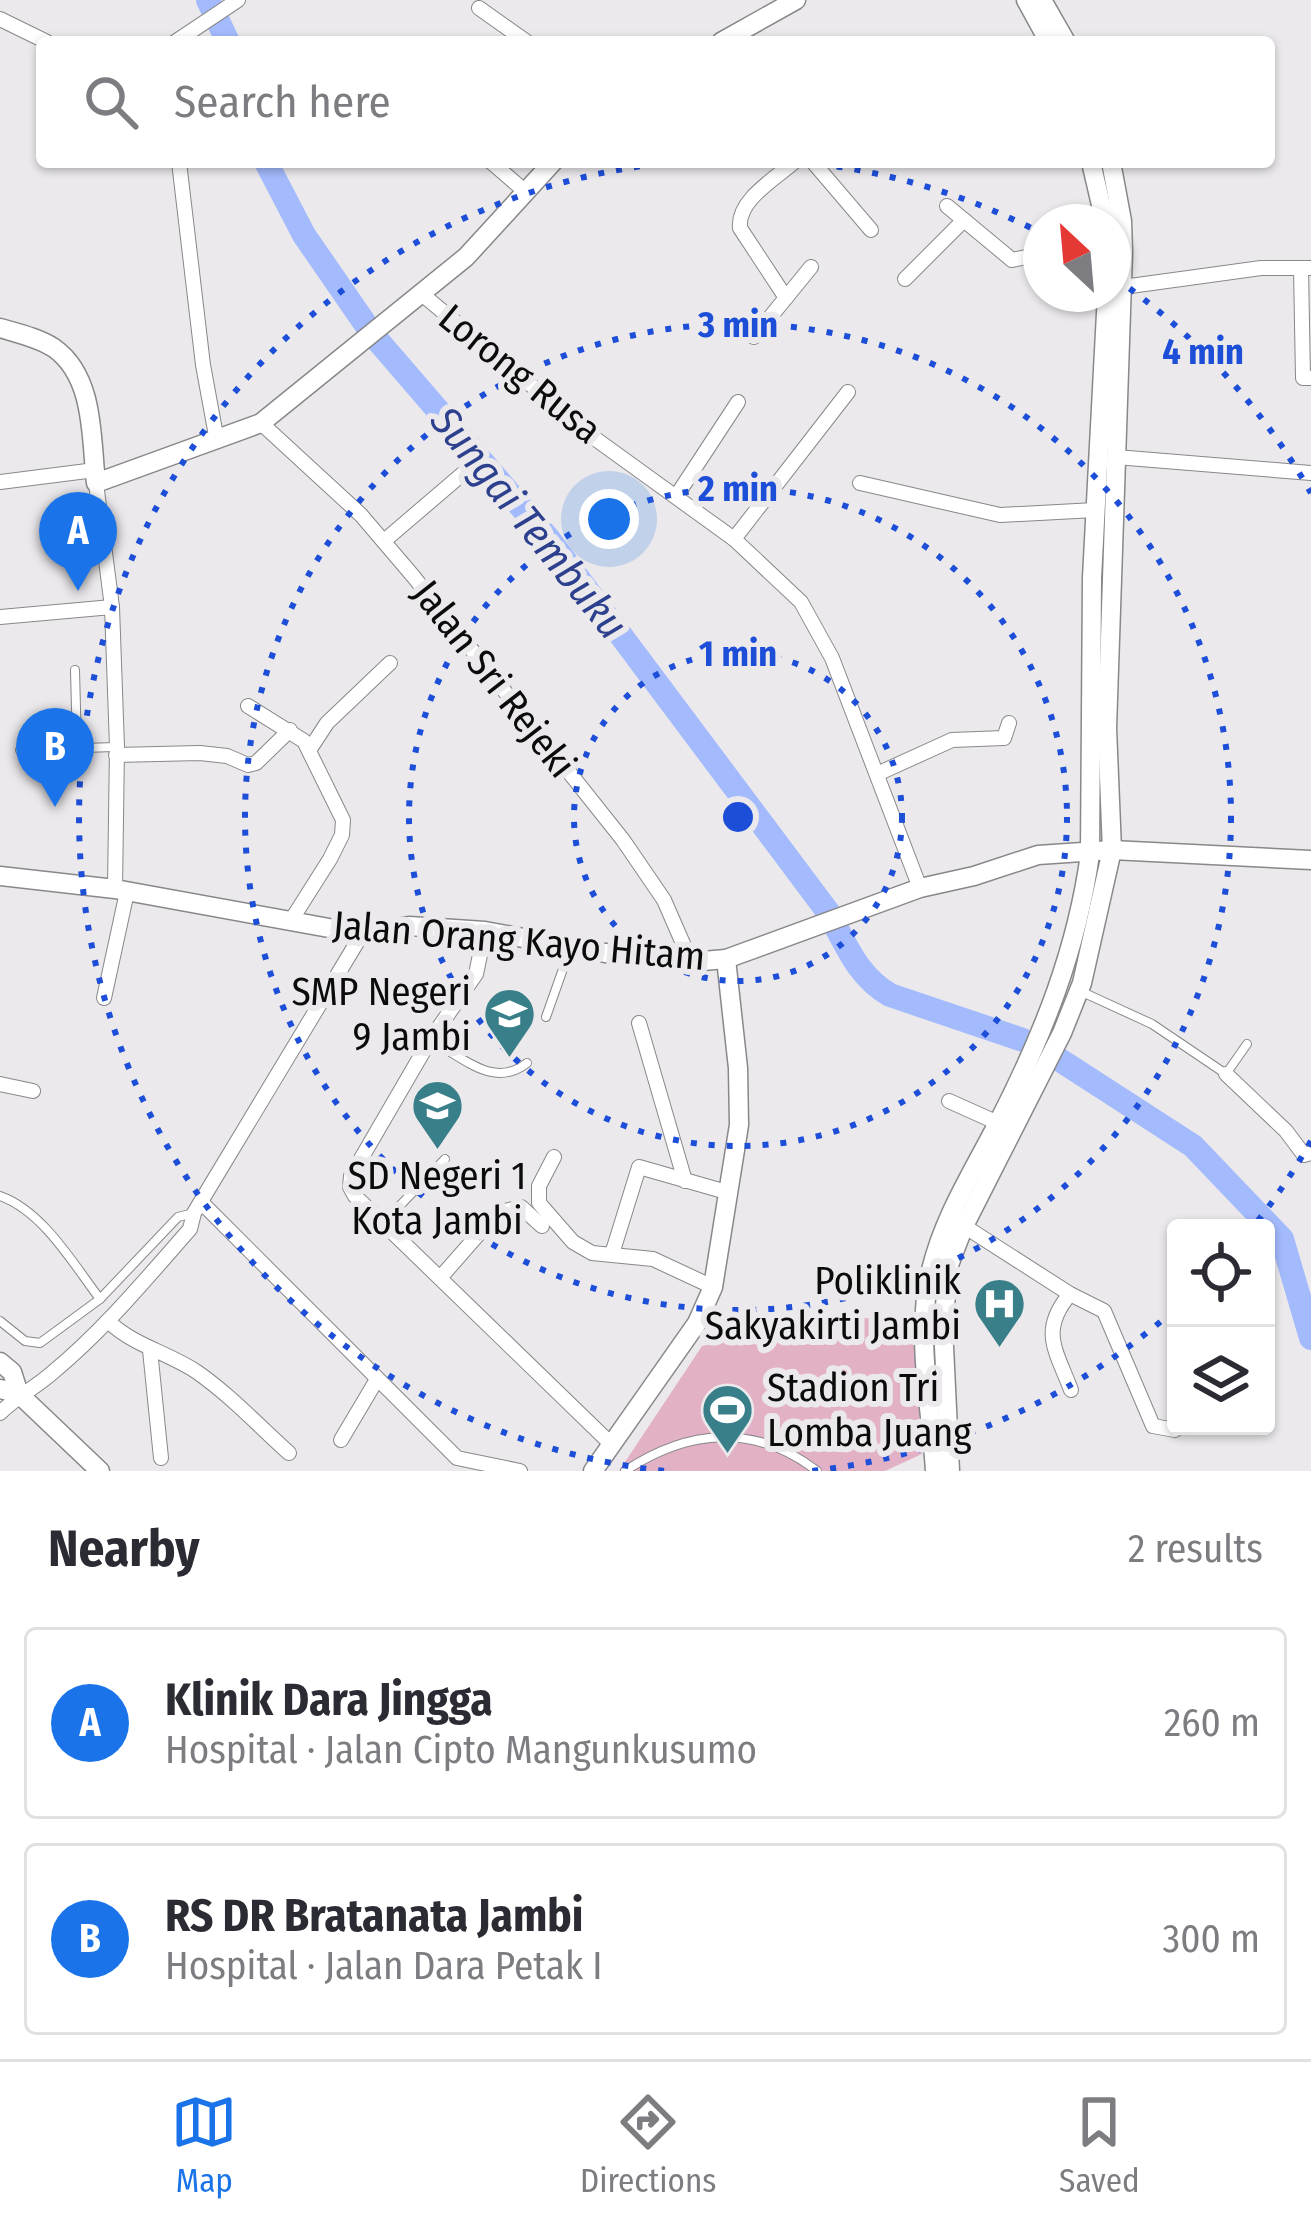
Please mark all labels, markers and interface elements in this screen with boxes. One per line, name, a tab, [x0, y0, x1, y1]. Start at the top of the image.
search box	[36, 36, 1275, 168]
icon: search	[78, 69, 144, 135]
text: Search here	[174, 75, 391, 129]
north arrow	[1023, 204, 1131, 312]
street label: Lorong Rusa	[430, 295, 610, 453]
text: 3 min	[697, 303, 778, 347]
text: 4 min	[1162, 330, 1244, 374]
water label: Sungai Tembuku	[420, 396, 638, 649]
text: 2 min	[697, 467, 778, 511]
your location	[579, 489, 639, 549]
pin: A	[39, 492, 117, 591]
street label: Jalan Sri Rejeki	[403, 571, 585, 787]
text: 1 min	[699, 632, 777, 676]
pin: B	[16, 708, 94, 807]
centre of rings	[717, 796, 759, 838]
street label: Jalan Orang Kayo Hitam	[331, 902, 707, 980]
place label: SMP Negeri 9 Jambi	[291, 969, 471, 1060]
school or university icon: SMP Negeri 9 Jambi	[482, 986, 538, 1060]
school or university icon: SD Negeri 1 Kota Jambi	[409, 1078, 465, 1152]
place label: SD Negeri 1 Kota Jambi	[348, 1153, 526, 1244]
map controls	[1167, 1219, 1275, 1435]
button: locate	[1167, 1219, 1275, 1327]
place label: Poliklinik Sakyakirti Jambi	[705, 1258, 962, 1349]
hospital icon: Poliklinik Sakyakirti Jambi	[972, 1275, 1028, 1349]
button: layers	[1167, 1327, 1275, 1435]
place label: Stadion Tri Lomba Juang	[767, 1365, 972, 1456]
sports icon: Stadion Tri Lomba Juang	[700, 1382, 756, 1456]
text: Nearby	[48, 1518, 200, 1580]
text: 2 results	[1128, 1526, 1263, 1572]
text: Klinik Dara Jingga	[165, 1673, 493, 1727]
text: A	[79, 1700, 101, 1746]
text: 260 m	[1164, 1700, 1260, 1746]
text: Hospital · Jalan Cipto Mangunkusumo	[165, 1727, 757, 1773]
text: RS DR Bratanata Jambi	[165, 1889, 583, 1943]
text: B	[79, 1916, 101, 1962]
text: 300 m	[1163, 1916, 1260, 1962]
text: Hospital · Jalan Dara Petak I	[165, 1943, 602, 1989]
tab: Map	[171, 2089, 237, 2201]
tab: Directions	[580, 2089, 716, 2201]
tab: Saved	[1059, 2089, 1140, 2201]

